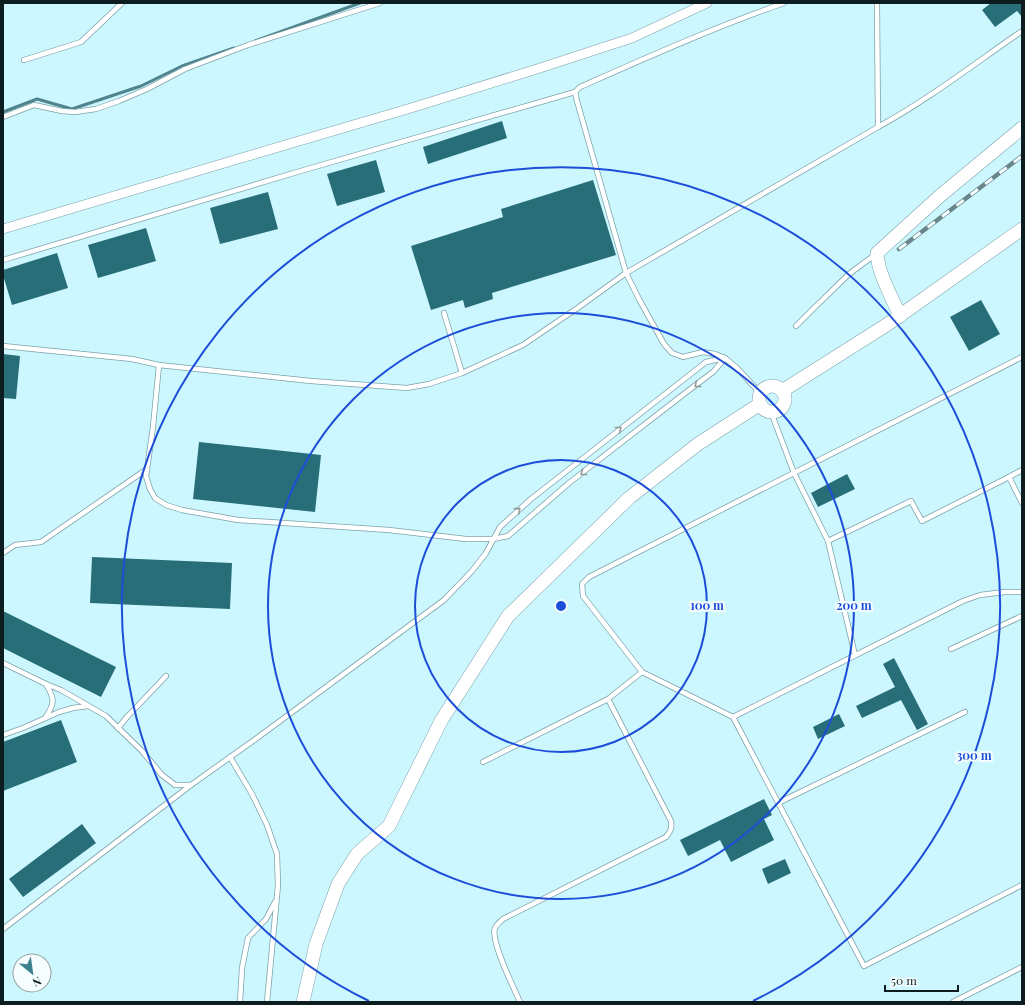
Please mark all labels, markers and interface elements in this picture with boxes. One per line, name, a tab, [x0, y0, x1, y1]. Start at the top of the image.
one-way arrow	[694, 380, 701, 387]
one-way arrow	[615, 427, 622, 434]
one-way arrow	[580, 468, 587, 475]
one-way arrow	[513, 508, 521, 515]
text: 100 m	[690, 597, 724, 613]
text: 200 m	[836, 597, 872, 613]
centre of rings	[554, 599, 568, 613]
text: 300 m	[957, 747, 992, 763]
north arrow	[12, 953, 52, 993]
scale bar	[885, 967, 958, 993]
text: 50 m	[891, 972, 917, 988]
text: N	[30, 974, 44, 991]

